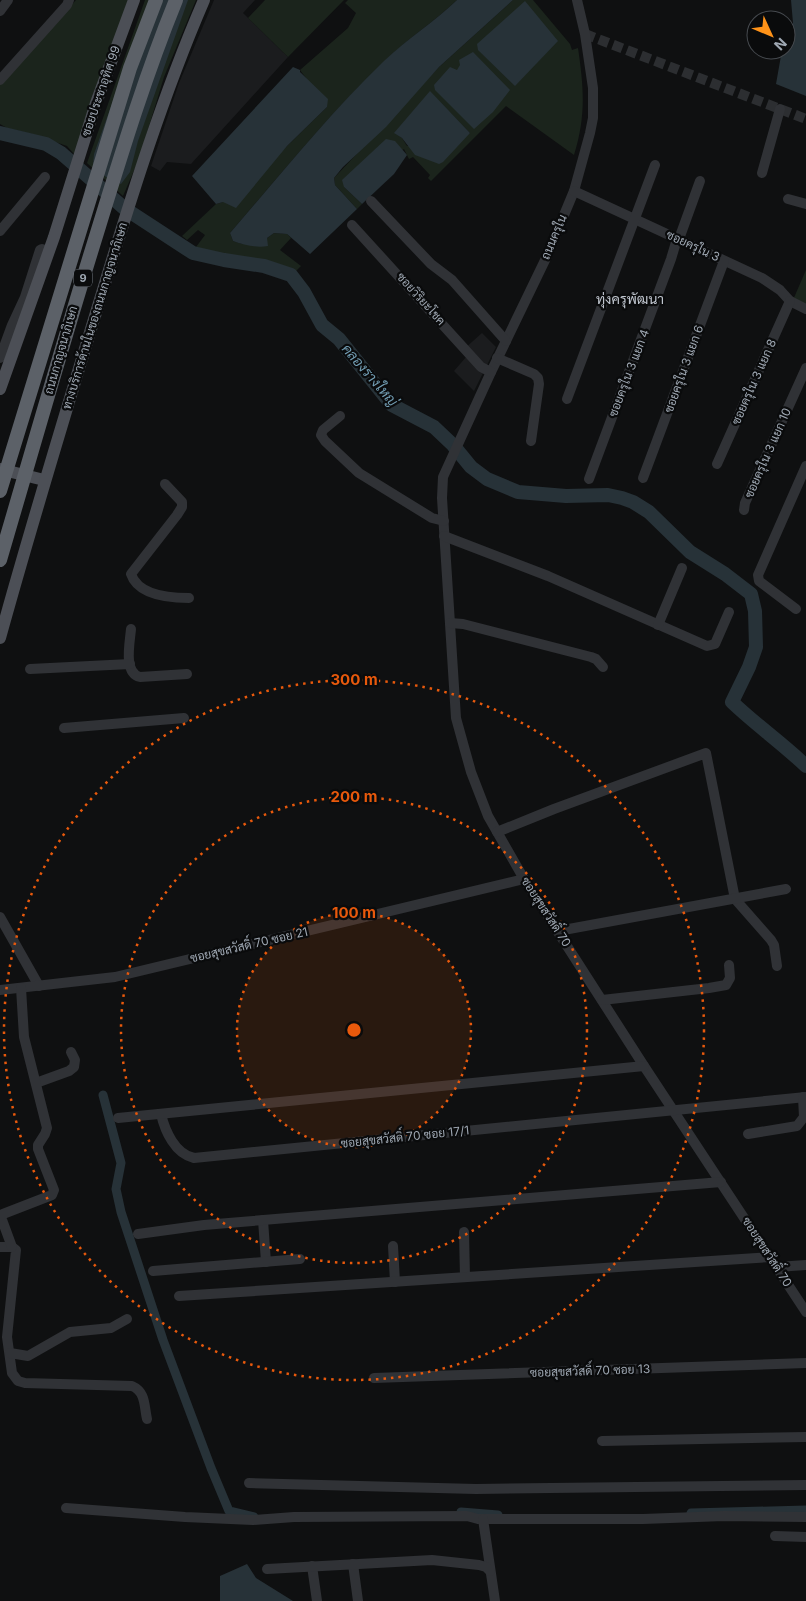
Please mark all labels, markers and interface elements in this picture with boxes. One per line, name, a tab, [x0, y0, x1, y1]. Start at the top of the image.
north arrow	[746, 10, 796, 60]
text: N	[771, 35, 791, 54]
street label: ซอยประชาอุทิศ 99	[78, 44, 125, 139]
street label: ถนนครุใน	[537, 212, 572, 262]
street label: ทางบริการด้านในของถนนกาญจนาภิเษก	[60, 221, 130, 411]
street label: ซอยครุใน 3	[663, 227, 722, 266]
street label: ซอยวิริยะโชค	[394, 269, 449, 328]
road number: 9	[74, 270, 92, 286]
district label: ทุ่งครุพัฒนา	[596, 290, 664, 309]
street label: ถนนกาญจนาภิเษก	[42, 304, 80, 396]
street label: ซอยครุใน 3 แยก 6	[661, 323, 708, 415]
street label: ซอยครุใน 3 แยก 4	[605, 327, 654, 419]
street label: ซอยครุใน 3 แยก 8	[728, 337, 781, 428]
water label: คลองรางใหญ่	[338, 340, 403, 411]
street label: ซอยครุใน 3 แยก 10	[741, 405, 796, 501]
text: 300 m	[330, 670, 378, 689]
text: 200 m	[331, 787, 377, 806]
street label: ซอยสุขสวัสดิ์ 70	[517, 872, 577, 950]
text: 100 m	[332, 903, 376, 922]
street label: ซอยสุขสวัสดิ์ 70 ซอย 21	[188, 920, 310, 967]
centre of rings	[345, 1021, 363, 1039]
street label: ซอยสุขสวัสดิ์ 70 ซอย 17/1	[340, 1119, 470, 1153]
street label: ซอยสุขสวัสดิ์ 70	[738, 1212, 798, 1290]
street label: ซอยสุขสวัสดิ์ 70 ซอย 13	[529, 1357, 651, 1382]

